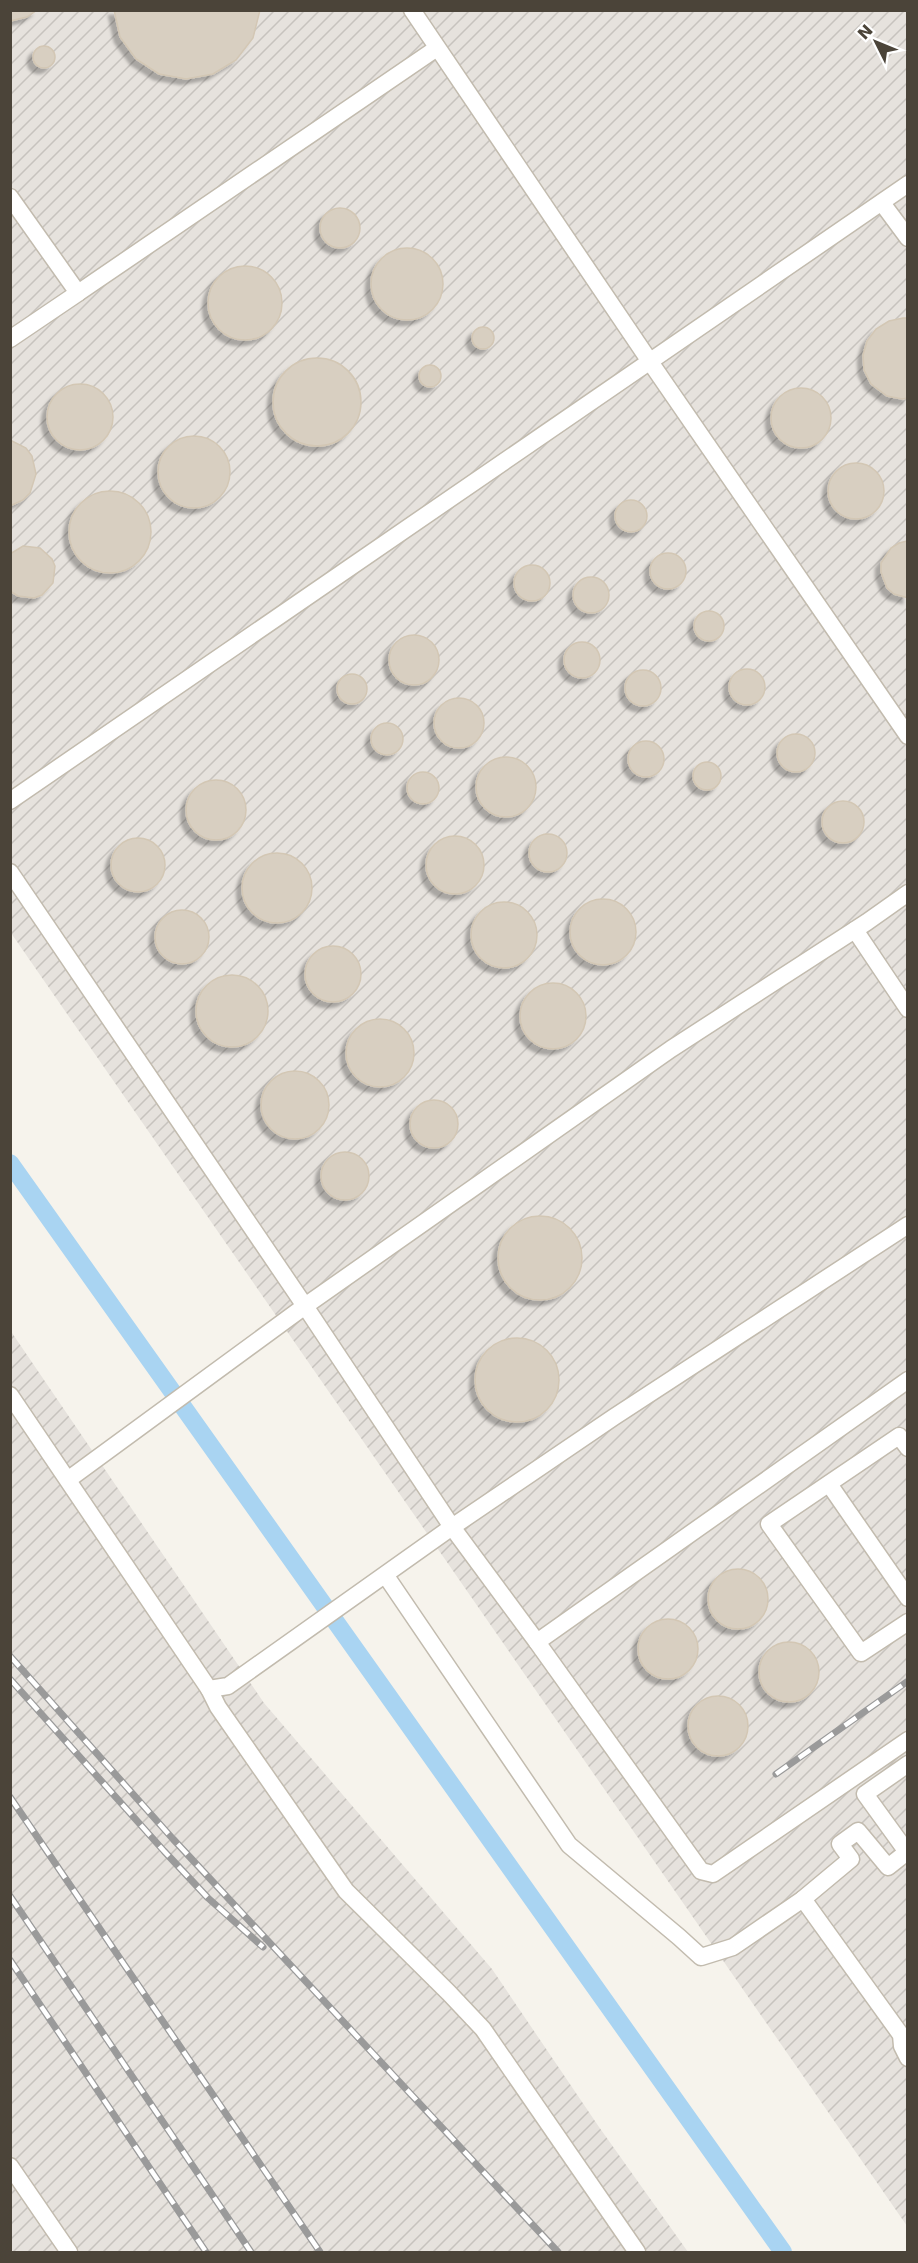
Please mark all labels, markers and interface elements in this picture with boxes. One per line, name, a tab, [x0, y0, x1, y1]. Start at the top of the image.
north arrow	[846, 12, 906, 72]
text: N	[854, 21, 877, 43]

